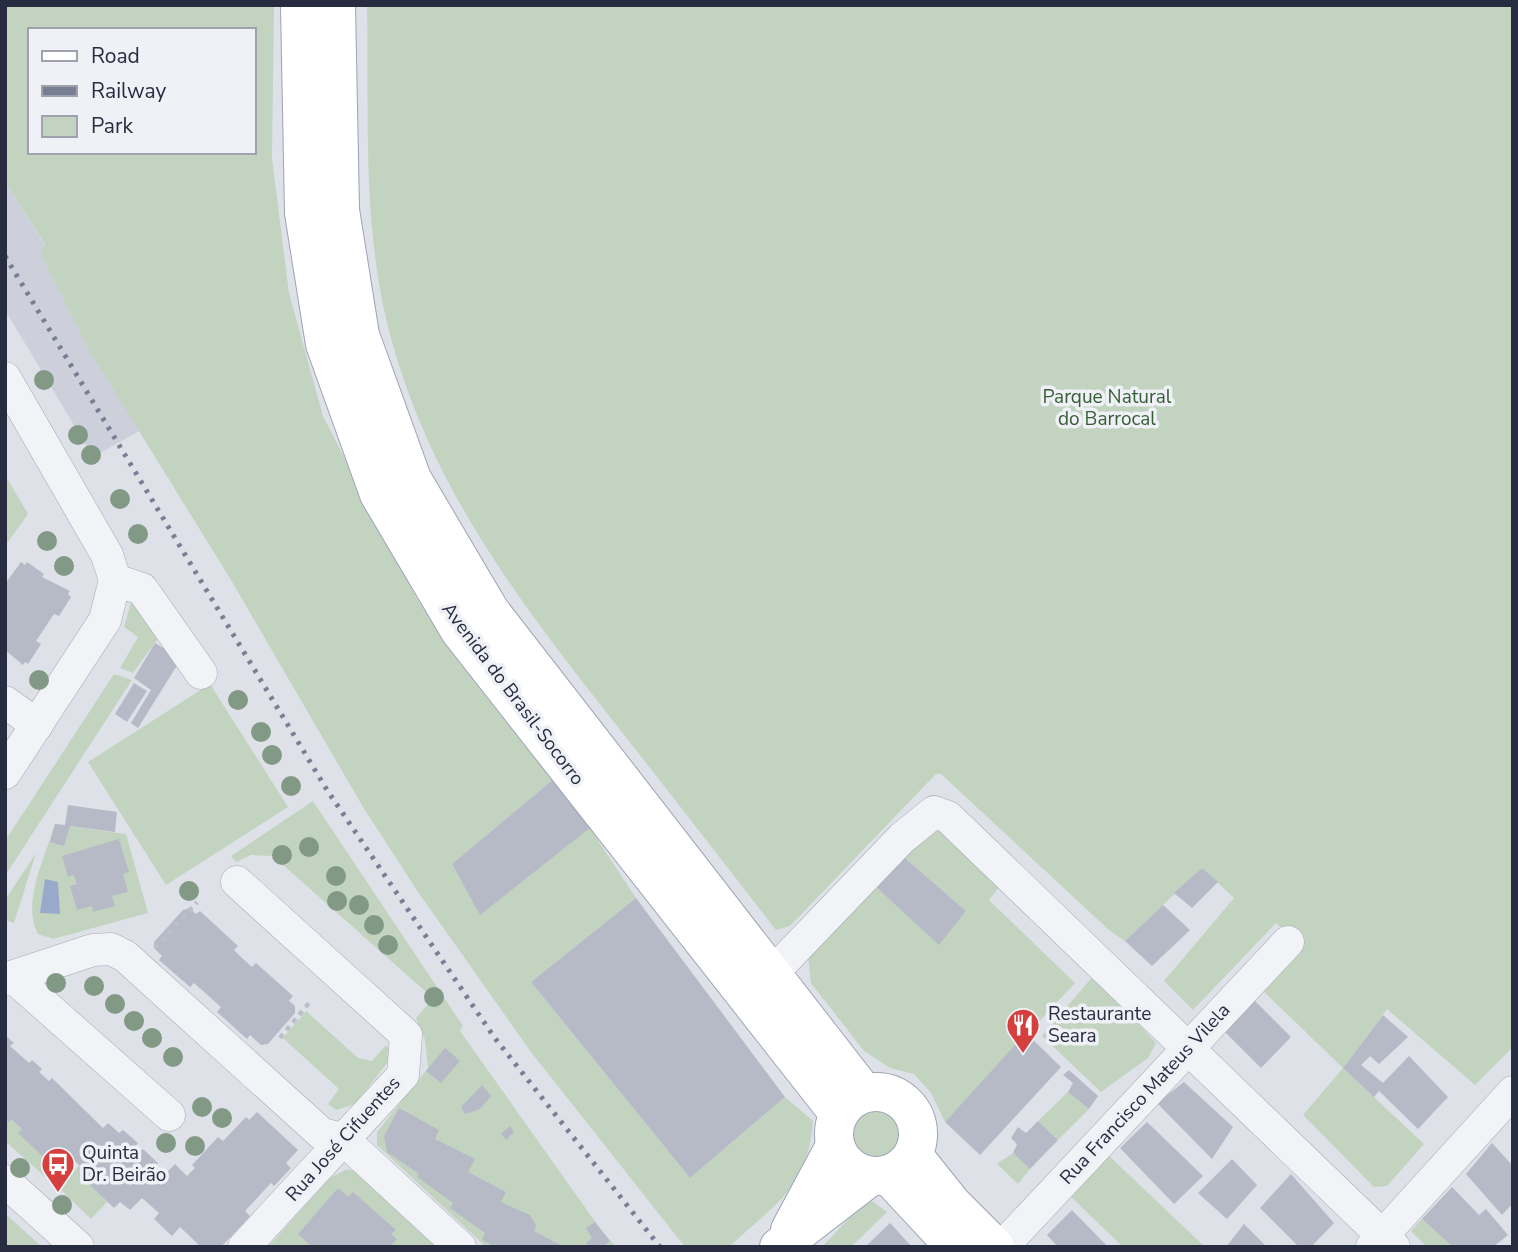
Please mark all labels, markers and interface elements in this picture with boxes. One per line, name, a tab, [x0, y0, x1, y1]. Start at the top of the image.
legend	[28, 28, 256, 154]
text: Road	[91, 42, 140, 70]
text: Railway	[91, 77, 166, 105]
text: Park	[91, 112, 133, 140]
park label: Parque Natural do Barrocal	[1043, 384, 1172, 432]
street label: Avenida do Brasil-Socorro	[436, 597, 590, 791]
street label: Rua Francisco Mateus Vilela	[1054, 998, 1236, 1190]
place label: Restaurante Seara	[1048, 1001, 1151, 1049]
restaurant icon: Restaurante Seara	[1004, 1006, 1042, 1055]
street label: Rua José Cifuentes	[280, 1071, 406, 1207]
place label: Quinta Dr. Beirão	[82, 1140, 166, 1188]
bus stop icon: Quinta Dr. Beirão	[39, 1145, 77, 1194]

